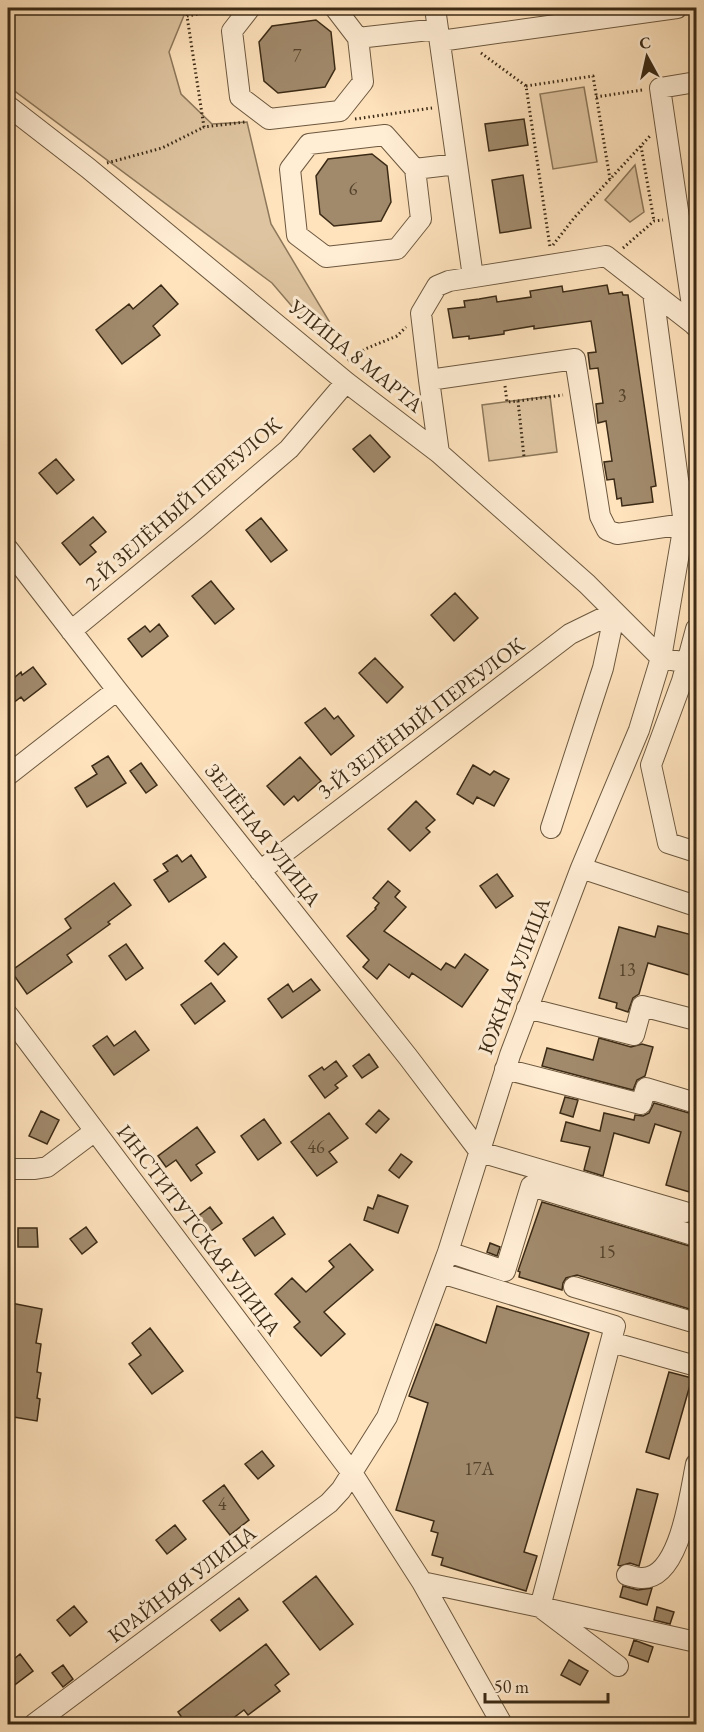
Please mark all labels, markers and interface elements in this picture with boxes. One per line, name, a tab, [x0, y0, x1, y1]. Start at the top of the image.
north arrow	[617, 27, 677, 87]
text: С	[638, 31, 652, 54]
house number: 7	[293, 44, 302, 67]
house number: 6	[349, 177, 358, 200]
street label: УЛИЦА 8 МАРТА	[283, 293, 429, 418]
house number: 3	[618, 384, 626, 407]
street label: 2-Й ЗЕЛЁНЫЙ ПЕРЕУЛОК	[79, 411, 287, 597]
street label: 3-Й ЗЕЛЁНЫЙ ПЕРЕУЛОК	[312, 631, 530, 804]
street label: ЗЕЛЁНАЯ УЛИЦА	[199, 758, 328, 912]
street label: ЮЖНАЯ УЛИЦА	[471, 893, 556, 1058]
house number: 13	[618, 958, 636, 981]
street label: ИНСТИТУТСКАЯ УЛИЦА	[111, 1119, 288, 1341]
house number: 46	[307, 1135, 325, 1158]
house number: 15	[598, 1240, 616, 1263]
house number: 17А	[464, 1457, 494, 1480]
house number: 4	[218, 1492, 227, 1515]
street label: КРАЙНЯЯ УЛИЦА	[102, 1519, 262, 1648]
scale bar	[485, 1666, 608, 1704]
text: 50 m	[494, 1675, 529, 1698]

